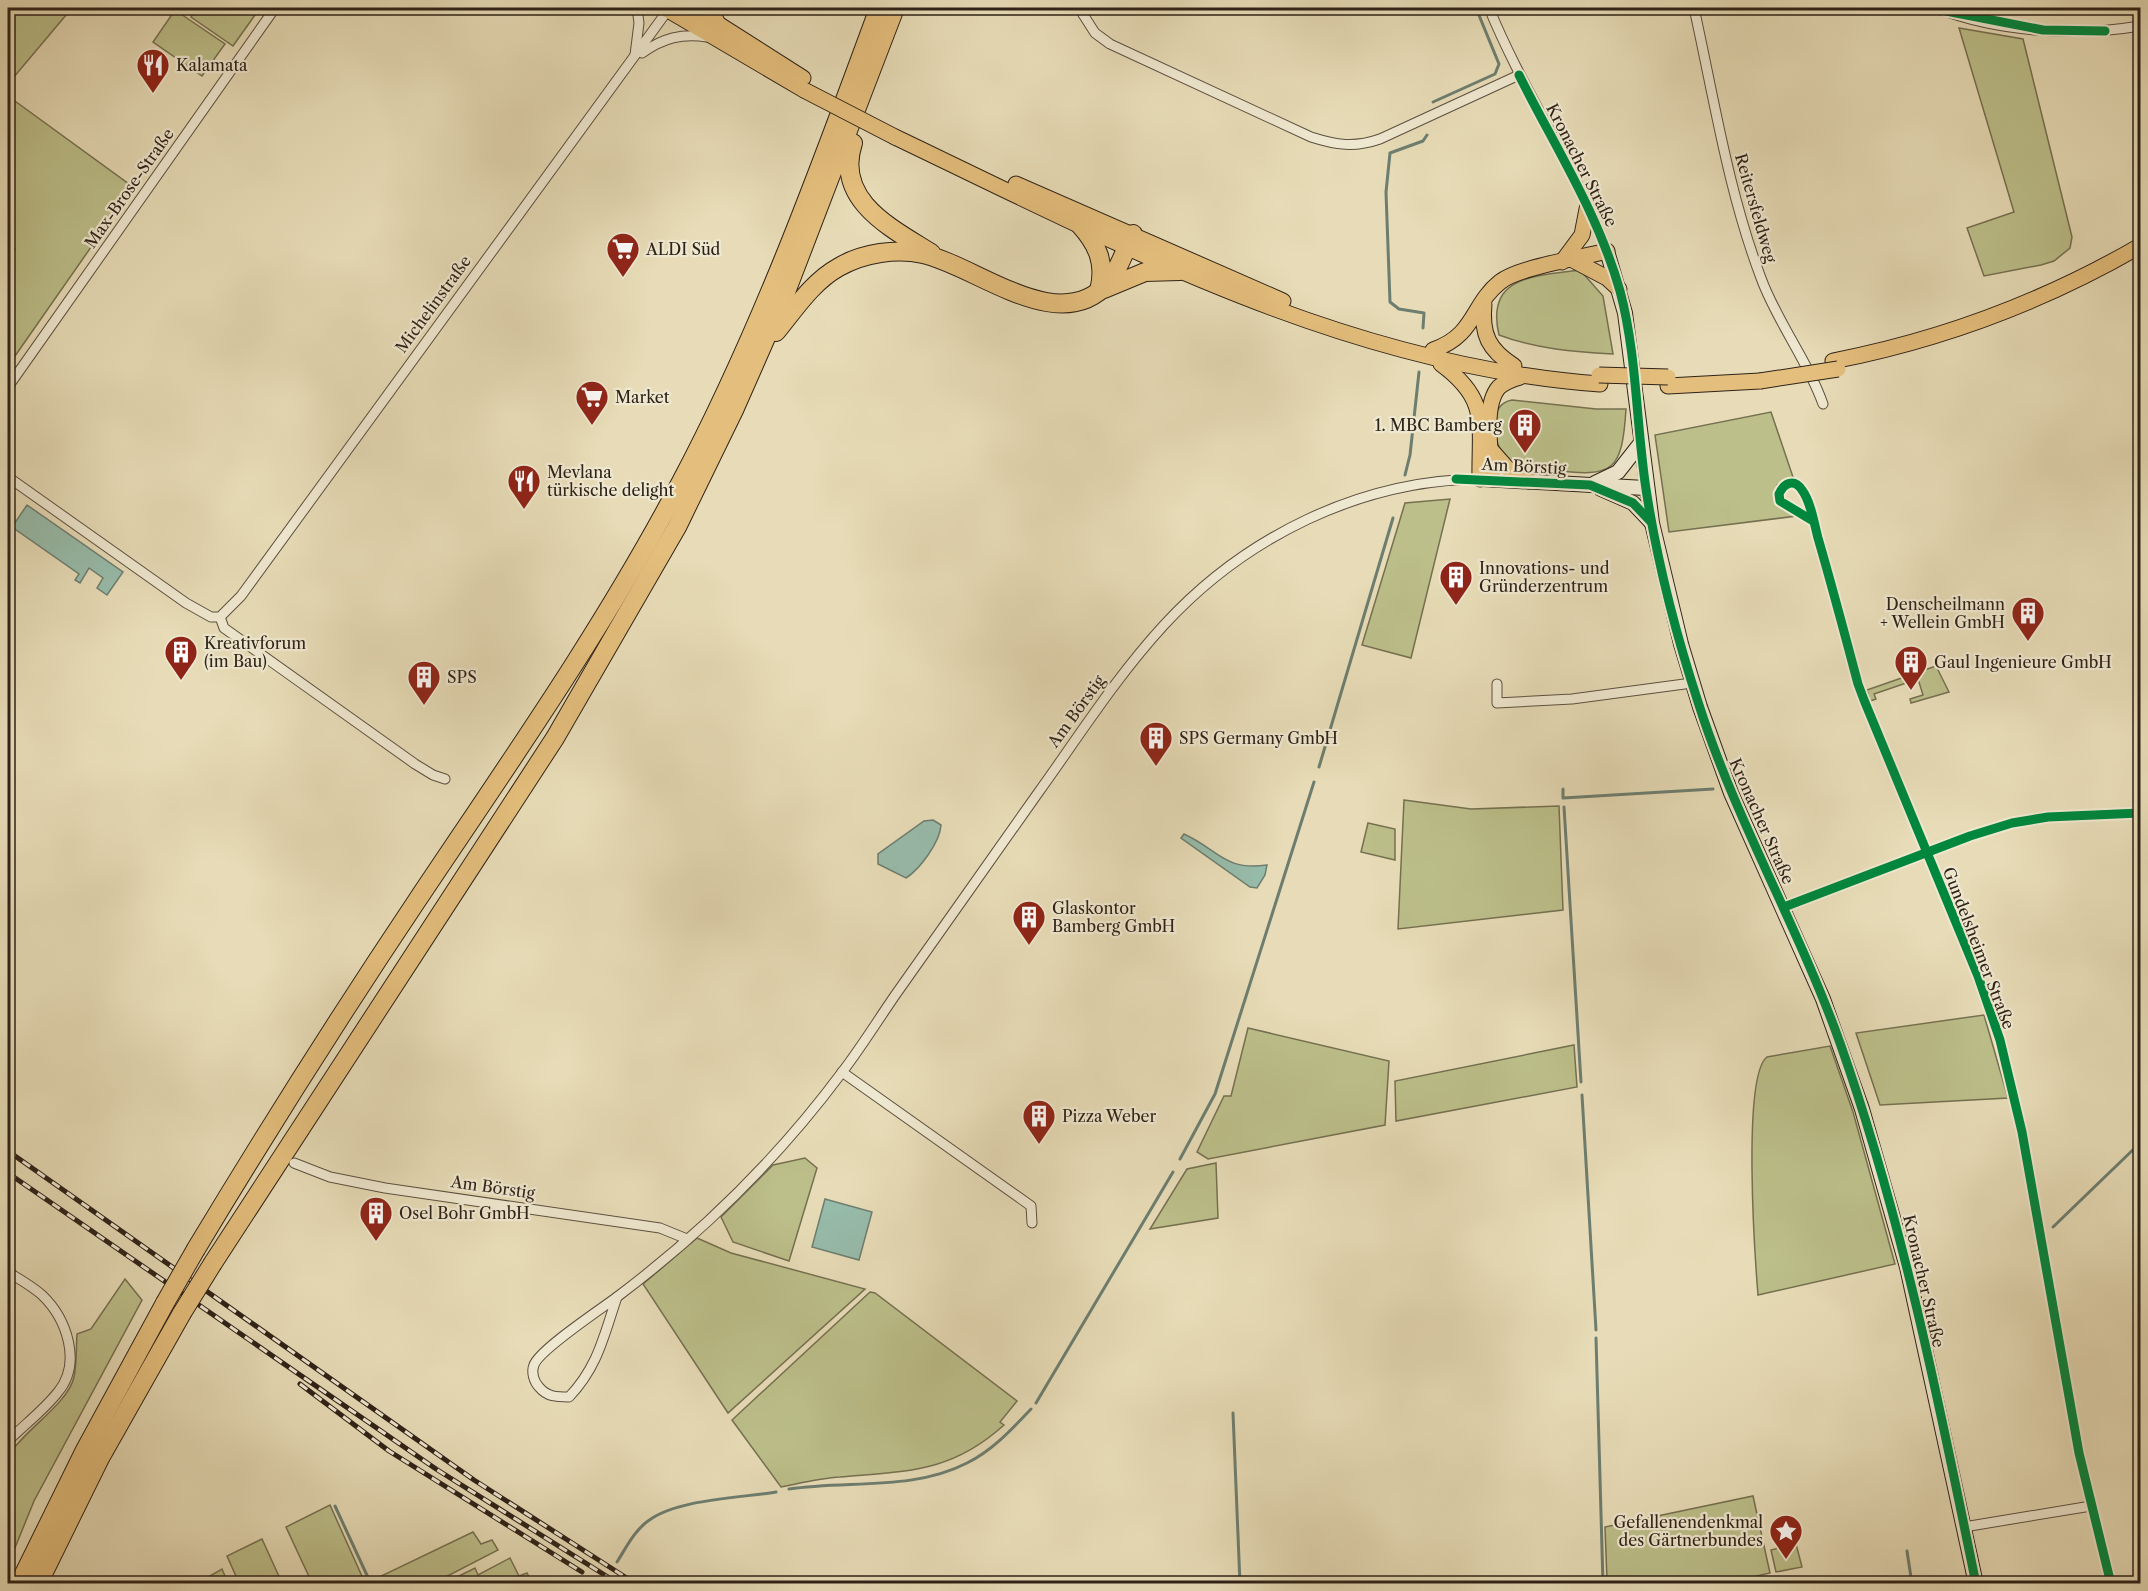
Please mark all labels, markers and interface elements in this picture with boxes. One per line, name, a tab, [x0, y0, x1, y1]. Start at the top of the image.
restaurant icon: Kalamata	[135, 47, 171, 94]
place label: Kalamata	[176, 55, 248, 75]
street label: Kronacher Straße	[1542, 100, 1622, 230]
street label: Max-Brose-Straße	[80, 124, 178, 252]
street label: Reitersfeldweg	[1731, 151, 1781, 266]
supermarket icon: ALDI Süd	[605, 231, 641, 278]
place label: ALDI Süd	[645, 239, 721, 259]
street label: Michelinstraße	[391, 251, 475, 357]
supermarket icon: Market	[574, 379, 610, 426]
place label: Market	[615, 387, 670, 407]
building icon: 1. MBC Bamberg	[1507, 407, 1543, 454]
place label: 1. MBC Bamberg	[1375, 415, 1503, 435]
street label: Am Börstig	[1480, 454, 1567, 478]
place label: Mevlana türkische delight	[547, 462, 675, 500]
restaurant icon: Mevlana türkische delight	[506, 463, 542, 510]
place label: Innovations- und Gründerzentrum	[1479, 558, 1610, 596]
building icon: Innovations- und Gründerzentrum	[1438, 559, 1474, 606]
place label: Denscheilmann + Wellein GmbH	[1880, 594, 2005, 632]
building icon: Denscheilmann + Wellein GmbH	[2010, 595, 2046, 642]
place label: Kreativforum (im Bau)	[204, 633, 306, 671]
building icon: Kreativforum (im Bau)	[163, 634, 199, 681]
building icon: Gaul Ingenieure GmbH	[1893, 644, 1929, 691]
place label: Gaul Ingenieure GmbH	[1934, 652, 2112, 672]
building icon: SPS	[406, 659, 442, 706]
place label: SPS	[447, 667, 477, 687]
street label: Am Börstig	[1042, 670, 1109, 752]
building icon: SPS Germany GmbH	[1138, 720, 1174, 767]
place label: SPS Germany GmbH	[1179, 728, 1338, 748]
street label: Kronacher Straße	[1725, 755, 1799, 887]
street label: Gundelsheimer Straße	[1939, 864, 2019, 1032]
place label: Glaskontor Bamberg GmbH	[1052, 898, 1175, 936]
building icon: Glaskontor Bamberg GmbH	[1011, 899, 1047, 946]
building icon: Pizza Weber	[1021, 1098, 1057, 1145]
place label: Pizza Weber	[1062, 1106, 1157, 1126]
street label: Am Börstig	[449, 1171, 537, 1203]
building icon: Osel Bohr GmbH	[358, 1195, 394, 1242]
place label: Osel Bohr GmbH	[399, 1203, 530, 1223]
street label: Kronacher Straße	[1899, 1213, 1949, 1349]
place label: Gefallenendenkmal des Gärtnerbundes	[1613, 1512, 1763, 1550]
place icon: Gefallenendenkmal des Gärtnerbundes	[1768, 1513, 1804, 1560]

